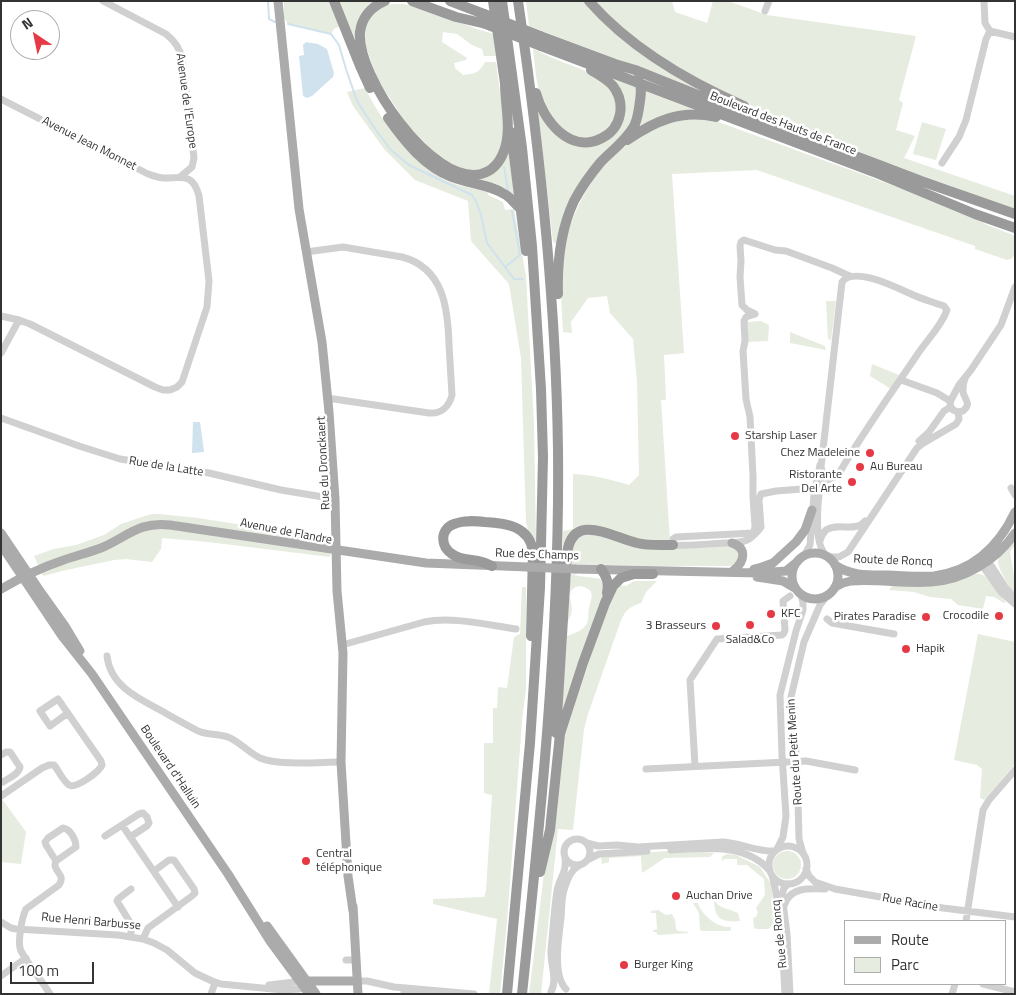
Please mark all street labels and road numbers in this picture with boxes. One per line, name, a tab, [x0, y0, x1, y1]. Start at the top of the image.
street label: Avenue de l'Europe	[172, 52, 200, 150]
street label: Boulevard des Hauts de France	[708, 89, 858, 159]
street label: Avenue Jean Monnet	[39, 114, 139, 174]
street label: Rue du Dronckaert	[314, 416, 334, 510]
street label: Rue de la Latte	[128, 454, 204, 480]
street label: Avenue de Flandre	[239, 516, 333, 548]
street label: Rue des Champs	[495, 546, 579, 564]
street label: Route de Roncq	[853, 552, 933, 570]
street label: Route du Petit Menin	[784, 698, 806, 806]
street label: Boulevard d'Halluin	[137, 723, 203, 811]
street label: Rue Racine	[881, 891, 939, 915]
street label: Rue de Roncq	[769, 899, 791, 969]
street label: Rue Henri Barbusse	[41, 910, 141, 934]

